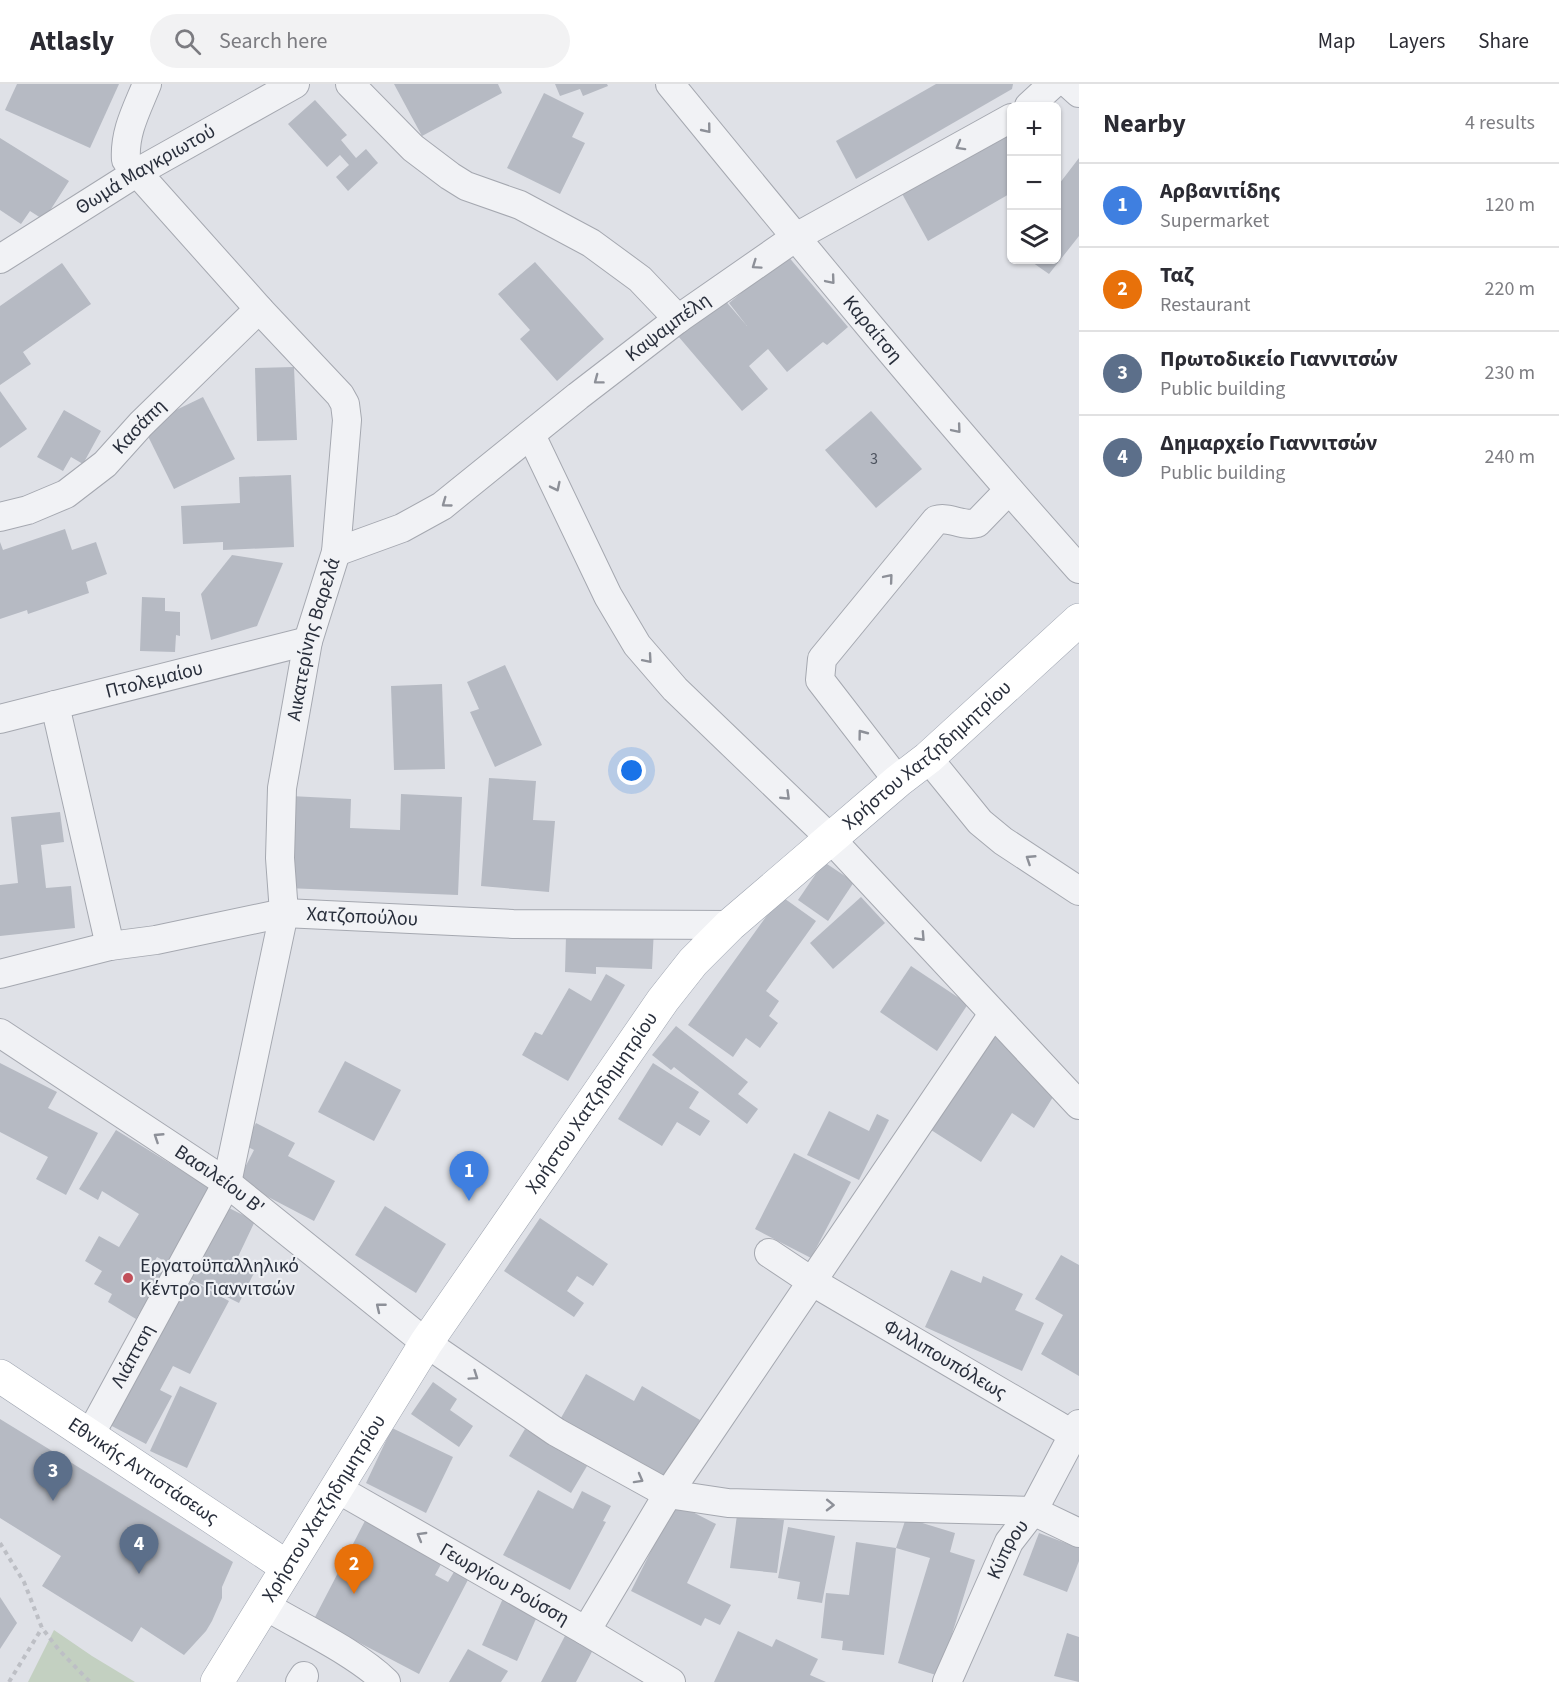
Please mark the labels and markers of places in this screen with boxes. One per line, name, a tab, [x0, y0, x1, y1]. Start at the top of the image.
pin: 1	[450, 1152, 488, 1201]
place label: Εργατοϋπαλληλικό Κέντρο Γιαννιτσών	[140, 1252, 299, 1303]
marker: Εργατοϋπαλληλικό Κέντρο Γιαννιτσών	[121, 1271, 135, 1285]
pin: 3	[34, 1452, 72, 1501]
pin: 4	[120, 1524, 158, 1574]
pin: 2	[334, 1544, 374, 1594]

